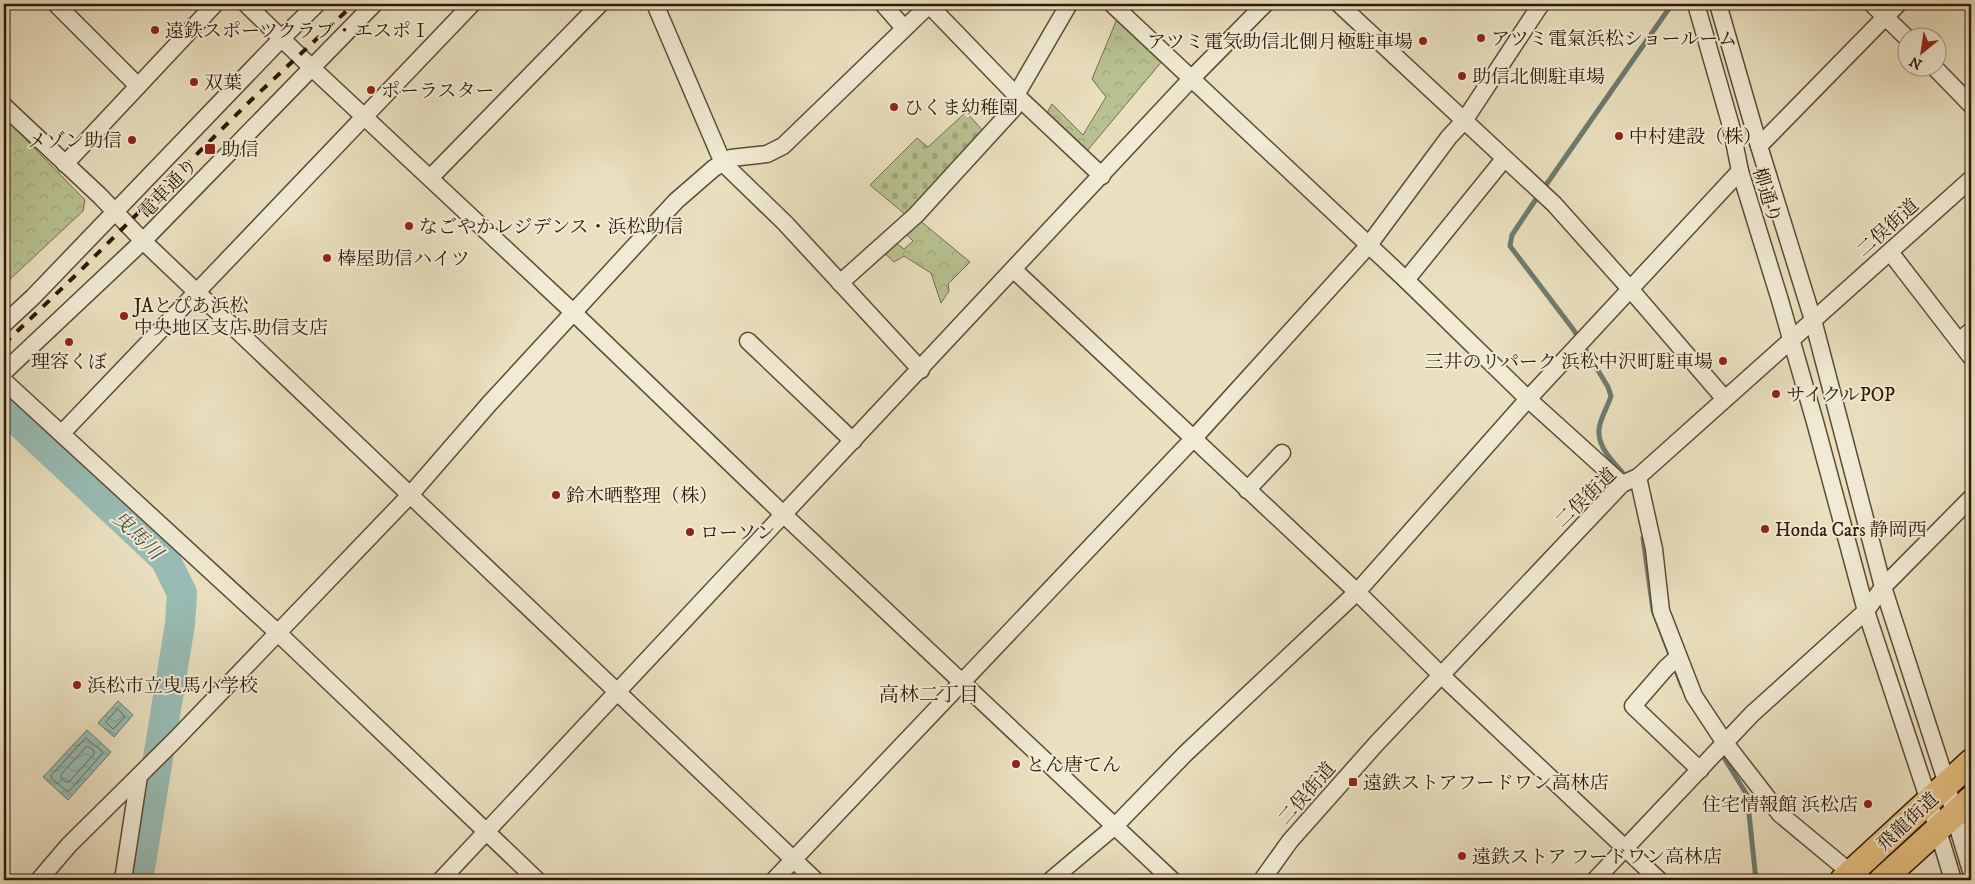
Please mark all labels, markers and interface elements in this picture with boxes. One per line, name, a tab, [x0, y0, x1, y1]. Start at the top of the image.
place label: 遠鉄スポーツクラブ・エスポⅠ	[165, 20, 430, 43]
marker: 遠鉄スポーツクラブ・エスポⅠ	[149, 24, 161, 36]
place label: アツミ電氣浜松ショールーム	[1491, 28, 1737, 51]
north arrow	[1898, 28, 1948, 78]
place label: アツミ電気助信北側月極駐車場	[1147, 31, 1413, 54]
marker: アツミ電氣浜松ショールーム	[1475, 32, 1487, 44]
marker: アツミ電気助信北側月極駐車場	[1417, 35, 1429, 47]
text: N	[1906, 51, 1925, 73]
place label: 助信北側駐車場	[1472, 66, 1605, 89]
marker: 助信北側駐車場	[1456, 70, 1468, 82]
place label: 双葉	[204, 72, 242, 95]
marker: 双葉	[188, 76, 200, 88]
place label: ポーラスター	[381, 80, 494, 103]
marker: ポーラスター	[365, 84, 377, 96]
place label: ひくま幼稚園	[904, 97, 1018, 120]
marker: ひくま幼稚園	[888, 101, 900, 113]
place label: 中村建設（株）	[1629, 126, 1762, 149]
place label: メゾン助信	[28, 130, 122, 153]
marker: 中村建設（株）	[1613, 130, 1625, 142]
marker: メゾン助信	[126, 134, 138, 146]
place label: 助信	[221, 139, 259, 162]
marker: 助信	[203, 142, 217, 156]
street label: 電車通り	[133, 154, 203, 224]
street label: 柳通り	[1747, 165, 1786, 226]
street label: 二俣街道	[1852, 194, 1924, 262]
place label: なごやかレジデンス・浜松助信	[419, 216, 684, 239]
marker: なごやかレジデンス・浜松助信	[403, 220, 415, 232]
place label: 棒屋助信ハイツ	[337, 248, 470, 271]
marker: 棒屋助信ハイツ	[321, 252, 333, 264]
place label: JAとぴあ浜松 中央地区支店 助信支店	[132, 295, 328, 340]
marker: JAとぴあ浜松 中央地区支店 助信支店	[118, 310, 130, 322]
marker: 理容くぼ	[63, 336, 75, 348]
place label: 理容くぼ	[31, 351, 107, 374]
place label: 三井のリパーク 浜松中沢町駐車場	[1424, 351, 1713, 374]
marker: 三井のリパーク 浜松中沢町駐車場	[1717, 355, 1729, 367]
place label: サイクルPOP	[1786, 384, 1895, 407]
marker: サイクルPOP	[1770, 388, 1782, 400]
street label: 二俣街道	[1551, 463, 1621, 533]
place label: 鈴木晒整理（株）	[566, 485, 718, 508]
marker: 鈴木晒整理（株）	[550, 489, 562, 501]
water label: 曳馬川	[107, 506, 169, 567]
place label: Honda Cars 静岡西	[1775, 519, 1927, 542]
place label: ローソン	[700, 522, 775, 545]
marker: Honda Cars 静岡西	[1759, 523, 1771, 535]
marker: ローソン	[684, 526, 696, 538]
place label: 浜松市立曳馬小学校	[87, 675, 258, 698]
marker: 浜松市立曳馬小学校	[71, 679, 83, 691]
district label: 高林二丁目	[879, 683, 979, 708]
place label: とん唐てん	[1026, 754, 1121, 777]
marker: とん唐てん	[1010, 758, 1022, 770]
street label: 二俣街道	[1274, 758, 1341, 830]
place label: 遠鉄ストアフードワン高林店	[1363, 772, 1609, 795]
marker: 遠鉄ストアフードワン高林店	[1347, 776, 1359, 788]
street label: 飛龍街道	[1872, 788, 1944, 856]
place label: 住宅情報館 浜松店	[1702, 794, 1858, 817]
marker: 住宅情報館 浜松店	[1862, 798, 1874, 810]
place label: 遠鉄ストア フードワン高林店	[1472, 846, 1722, 869]
marker: 遠鉄ストア フードワン高林店	[1456, 850, 1468, 862]

